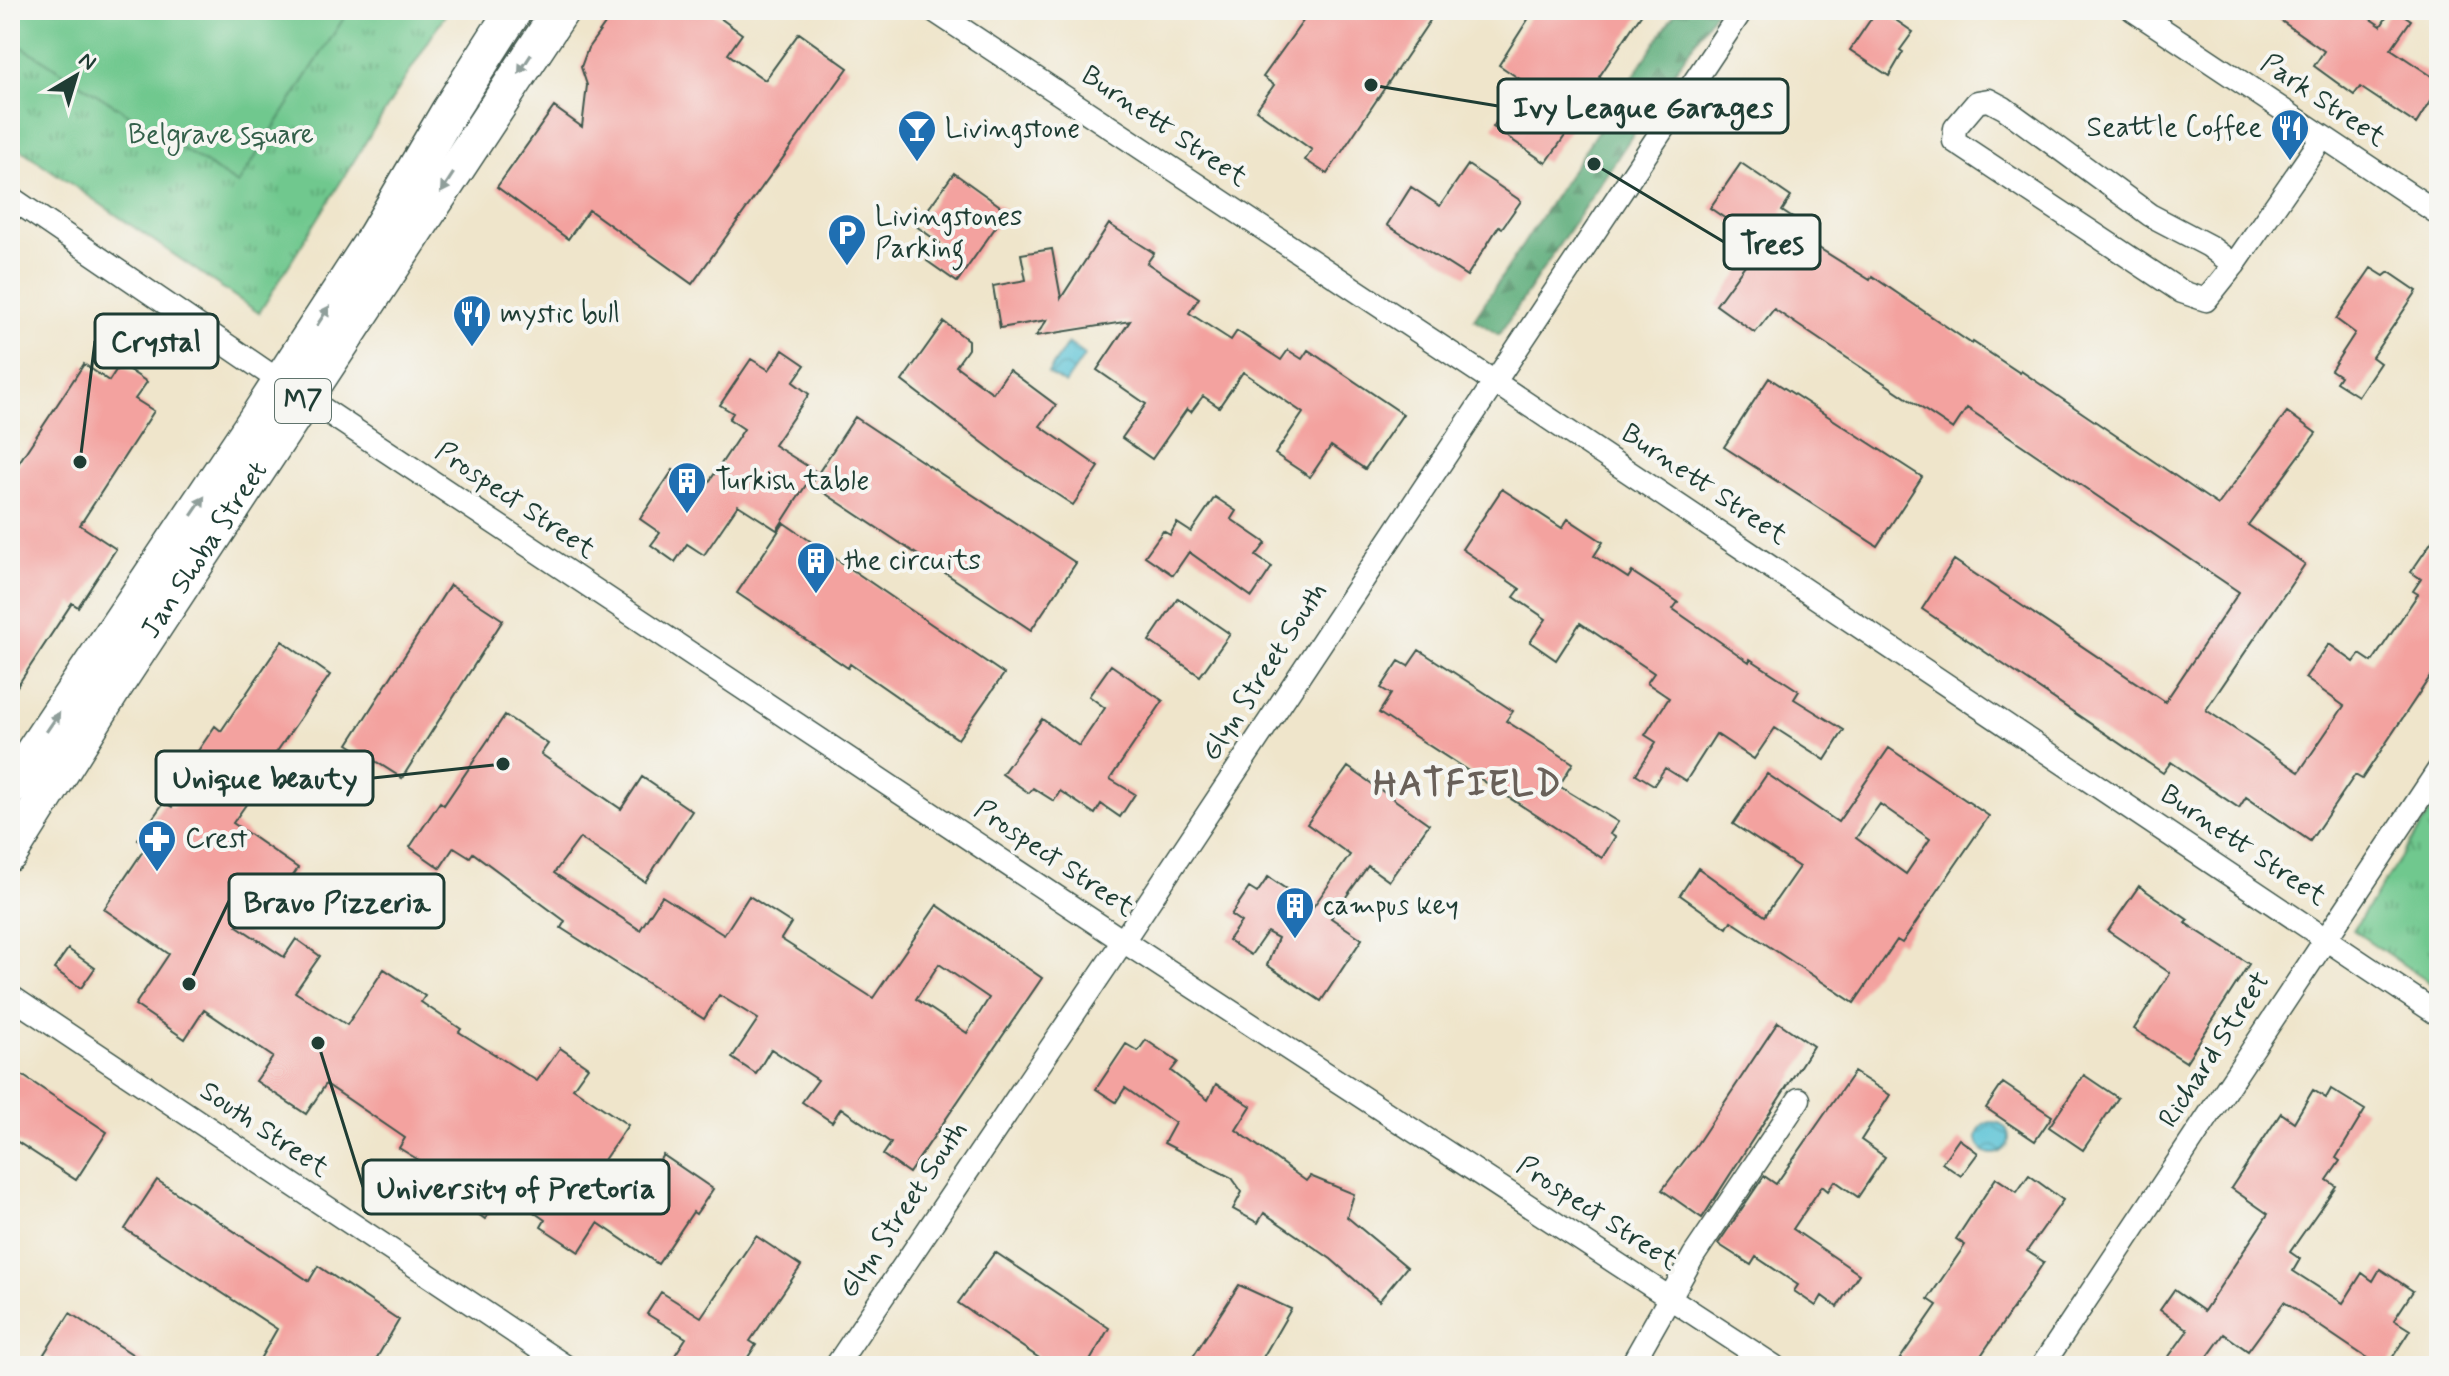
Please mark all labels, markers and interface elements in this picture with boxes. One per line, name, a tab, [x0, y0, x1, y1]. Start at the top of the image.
north arrow	[36, 36, 116, 116]
text: N	[73, 46, 101, 77]
street label: Park Street	[2253, 46, 2393, 157]
one-way arrow	[518, 53, 533, 74]
street label: Burnett Street	[1074, 58, 1255, 197]
callout: Ivy League Garages	[1498, 79, 1788, 133]
text: Ivy League Garages	[1513, 89, 1774, 131]
restaurant icon: Seattle Coffee	[2269, 107, 2311, 162]
bar icon: Livingstone	[896, 108, 938, 163]
place label: Seattle Coffee	[2086, 110, 2262, 147]
place label: Livingstone	[945, 111, 1080, 148]
park label: Belgrave square	[128, 117, 314, 156]
one-way arrow	[439, 172, 454, 193]
place label: Livingstones Parking	[875, 199, 1023, 271]
parking icon: Livingstones Parking	[826, 212, 868, 267]
callout: Trees	[1724, 215, 1820, 269]
text: Trees	[1740, 225, 1804, 264]
restaurant icon: mystic bull	[451, 293, 493, 348]
place label: mystic bull	[500, 296, 620, 333]
one-way arrow	[316, 306, 331, 327]
callout: Crystal	[95, 314, 218, 368]
text: Crystal	[111, 323, 201, 362]
road number: M7	[275, 379, 331, 423]
street label: Burnett Street	[1614, 416, 1795, 555]
street label: Prospect Street	[428, 434, 603, 569]
street label: Jan Shoba Street	[132, 454, 276, 646]
building icon: Turkish table	[666, 460, 708, 515]
place label: Turkish table	[715, 463, 869, 500]
one-way arrow	[191, 496, 206, 517]
building icon: the circuits	[795, 540, 837, 595]
place label: the circuits	[844, 543, 981, 580]
street label: Glyn Street South	[1193, 575, 1337, 769]
one-way arrow	[46, 712, 61, 733]
callout: Unique beauty	[156, 751, 373, 805]
text: Unique beauty	[173, 760, 357, 799]
district label: HATFIELD	[1373, 762, 1563, 809]
street label: Burnett Street	[2153, 777, 2334, 916]
street label: Prospect Street	[967, 792, 1142, 927]
pharmacy icon: Crest	[136, 818, 178, 873]
place label: Crest	[185, 821, 249, 858]
callout: Bravo Pizzeria	[229, 874, 444, 928]
text: Bravo Pizzeria	[243, 884, 432, 923]
building icon: campus key	[1274, 885, 1316, 940]
place label: campus key	[1323, 888, 1459, 925]
street label: Richard Street	[2151, 965, 2279, 1135]
street label: South Street	[192, 1073, 336, 1187]
street label: Glyn Street South	[831, 1114, 977, 1306]
street label: Prospect Street	[1509, 1148, 1686, 1280]
callout: University of Pretoria	[363, 1160, 669, 1214]
text: University of Pretoria	[377, 1170, 655, 1209]

